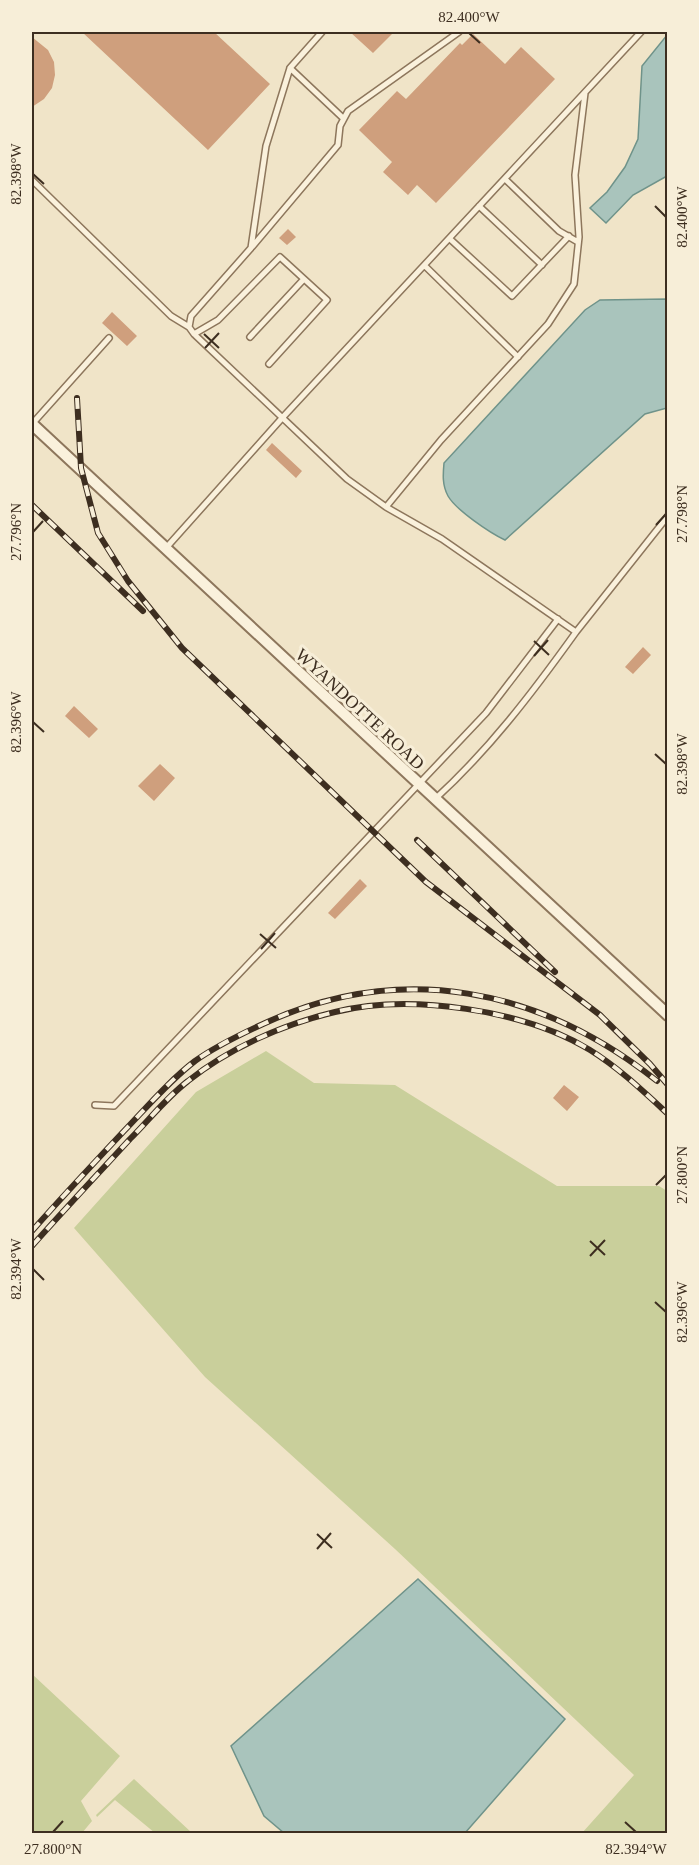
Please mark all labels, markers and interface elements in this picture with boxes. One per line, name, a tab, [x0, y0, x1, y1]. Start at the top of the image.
text: 82.400°W	[438, 9, 501, 25]
text: 82.398°W	[8, 142, 24, 205]
text: 82.400°W	[674, 185, 690, 248]
text: 27.798°N	[674, 485, 690, 543]
text: 27.796°N	[8, 503, 24, 561]
street label: WYANDOTTE ROAD	[292, 644, 428, 774]
text: 82.396°W	[8, 690, 24, 753]
text: 82.398°W	[674, 732, 690, 795]
text: 27.800°N	[674, 1146, 690, 1204]
text: 82.394°W	[8, 1237, 24, 1300]
text: 82.396°W	[674, 1280, 690, 1343]
text: 27.800°N	[24, 1841, 82, 1857]
text: 82.394°W	[605, 1841, 668, 1857]

